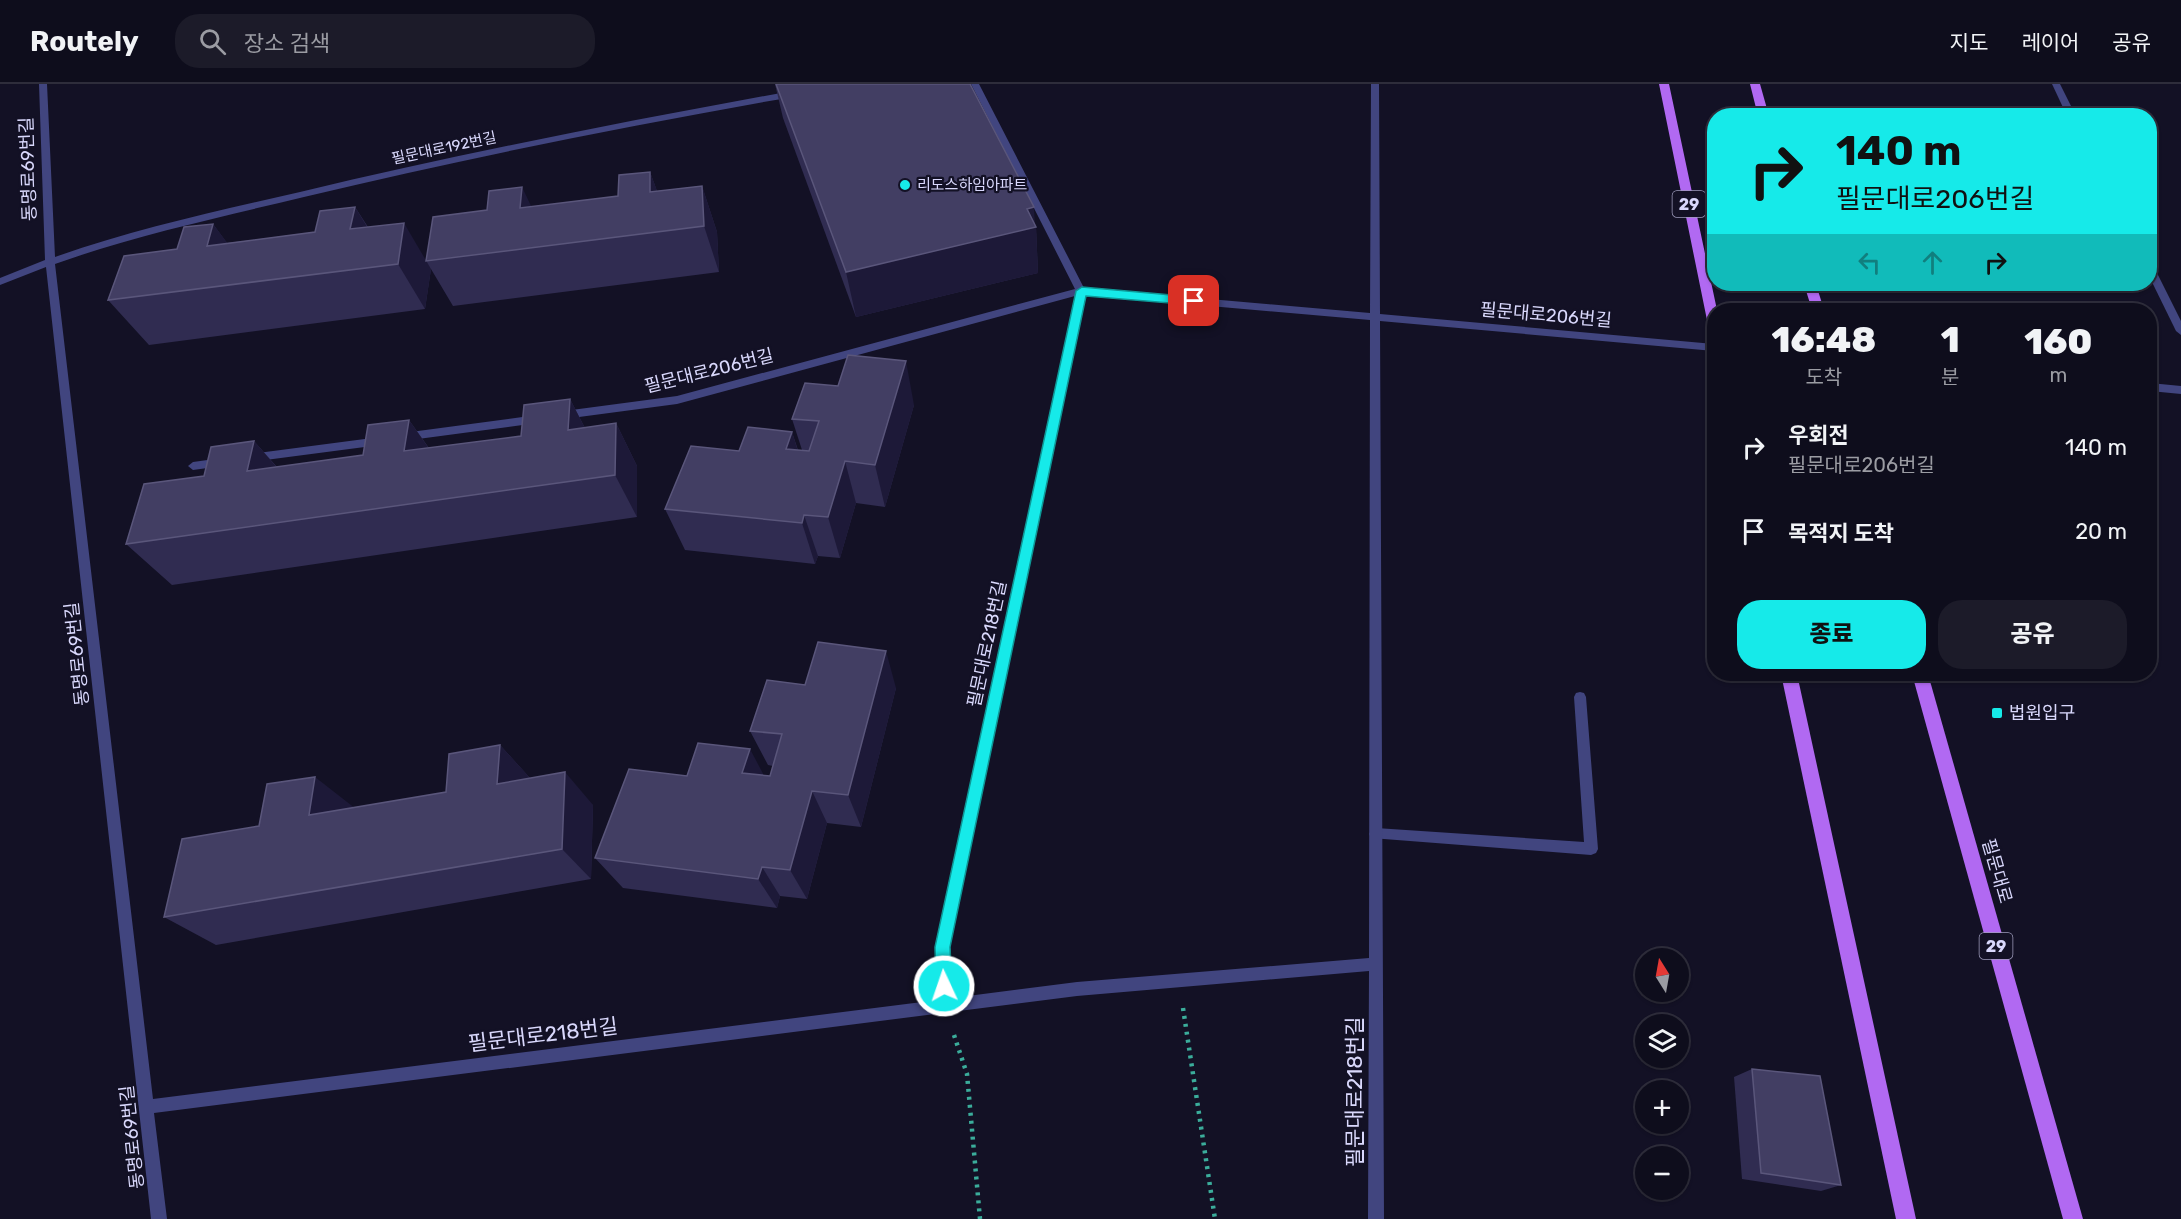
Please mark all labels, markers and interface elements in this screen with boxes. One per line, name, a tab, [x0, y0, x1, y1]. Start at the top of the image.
search box	[175, 14, 595, 68]
text: Routely	[30, 25, 139, 58]
icon: search	[196, 25, 229, 58]
text: 장소 검색	[244, 30, 330, 57]
text: 지도	[1950, 30, 1988, 55]
text: 레이어	[2021, 30, 2079, 55]
text: 공유	[2112, 30, 2151, 55]
street label: 동명로69번길	[15, 116, 41, 222]
text: 140 m	[1836, 126, 1962, 176]
street label: 필문대로192번길	[390, 128, 498, 168]
icon: right	[1737, 132, 1815, 210]
place label: 리도스하임아파트	[917, 176, 1028, 194]
marker: 리도스하임아파트	[898, 178, 912, 192]
text: 필문대로206번길	[1836, 183, 2034, 215]
road number: 29	[1672, 191, 1706, 217]
icon: left	[1853, 246, 1886, 279]
icon: ahead	[1916, 246, 1949, 279]
icon: right	[1979, 246, 2012, 279]
pin	[1168, 275, 1219, 326]
icon: arrive	[1177, 284, 1210, 317]
street label: 필문대로206번길	[1479, 298, 1613, 332]
text: 16:48	[1772, 318, 1876, 361]
text: 1	[1941, 318, 1960, 361]
text: 160	[2024, 320, 2092, 363]
street label: 필문대로206번길	[642, 344, 776, 398]
text: m	[2049, 363, 2067, 387]
text: 도착	[1805, 365, 1842, 389]
text: 분	[1941, 365, 1959, 389]
text: 우회전	[1788, 422, 1849, 449]
icon: right	[1737, 431, 1770, 464]
text: 140 m	[2065, 434, 2127, 461]
text: 필문대로206번길	[1788, 453, 1935, 477]
icon: arrive	[1737, 515, 1770, 548]
text: 20 m	[2075, 518, 2127, 545]
text: 목적지 도착	[1788, 520, 1894, 547]
street label: 필문대로218번길	[963, 579, 1011, 709]
button: 종료	[1737, 600, 1926, 669]
button: 공유	[1938, 600, 2127, 669]
street label: 동명로69번길	[61, 601, 93, 707]
place label: 법원입구	[2009, 702, 2075, 724]
marker: 법원입구	[1990, 706, 2004, 720]
street label: 필문대로	[1977, 836, 2017, 906]
road number: 29	[1980, 933, 2012, 959]
north arrow	[1635, 948, 1689, 1002]
map controls	[1635, 948, 1689, 1200]
position arrow	[912, 954, 976, 1018]
street label: 필문대로218번길	[467, 1013, 619, 1056]
button: layers	[1635, 1014, 1689, 1068]
street label: 필문대로218번길	[1342, 1017, 1367, 1167]
button: +	[1635, 1080, 1689, 1134]
street label: 동명로69번길	[116, 1084, 148, 1190]
button: −	[1635, 1146, 1689, 1200]

